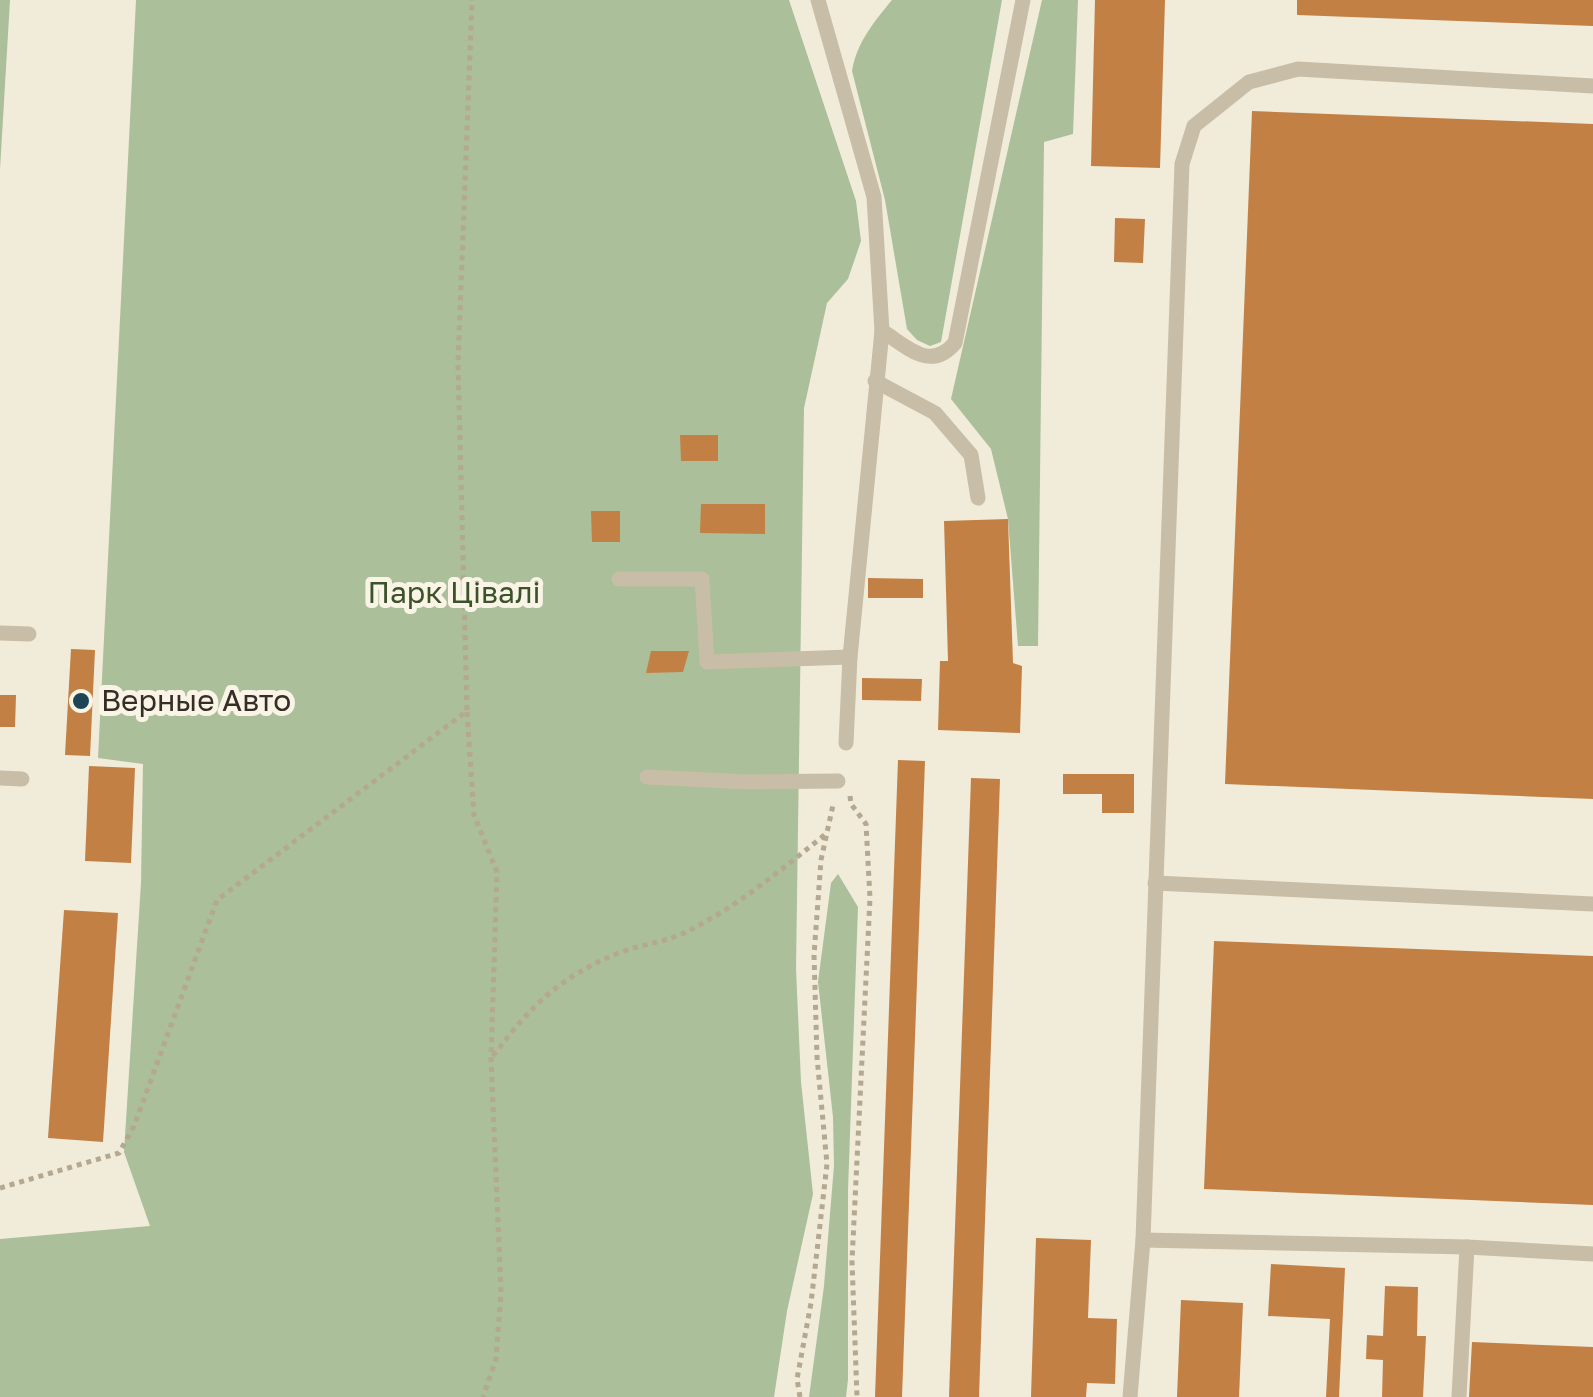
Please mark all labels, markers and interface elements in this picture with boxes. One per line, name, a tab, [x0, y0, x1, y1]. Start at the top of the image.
park label: Парк Цівалі	[367, 574, 541, 610]
place label: Верные Авто	[101, 682, 291, 718]
marker: Верные Авто	[70, 690, 92, 712]

